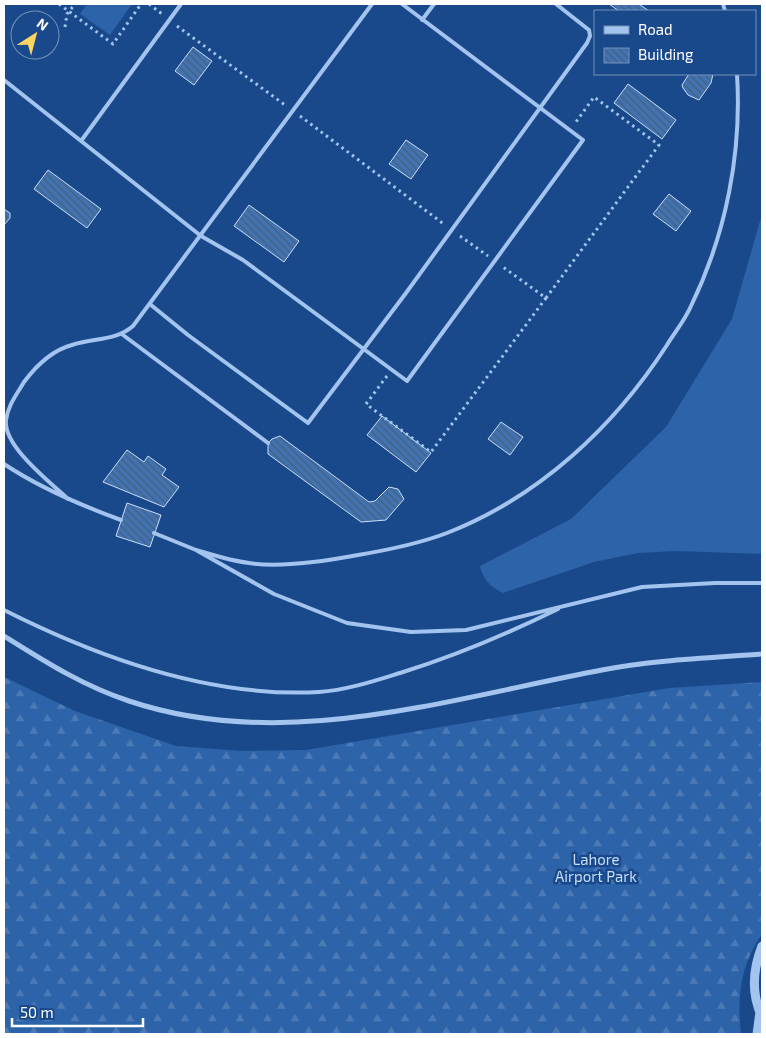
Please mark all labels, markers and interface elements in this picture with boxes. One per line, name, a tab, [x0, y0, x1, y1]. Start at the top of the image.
north arrow	[10, 10, 60, 60]
legend	[594, 10, 756, 75]
text: N	[34, 14, 52, 34]
text: Road	[638, 20, 673, 38]
text: Building	[638, 45, 694, 63]
park label: Lahore Airport Park	[555, 850, 637, 885]
scale bar	[12, 996, 144, 1028]
text: 50 m	[20, 1003, 54, 1021]

